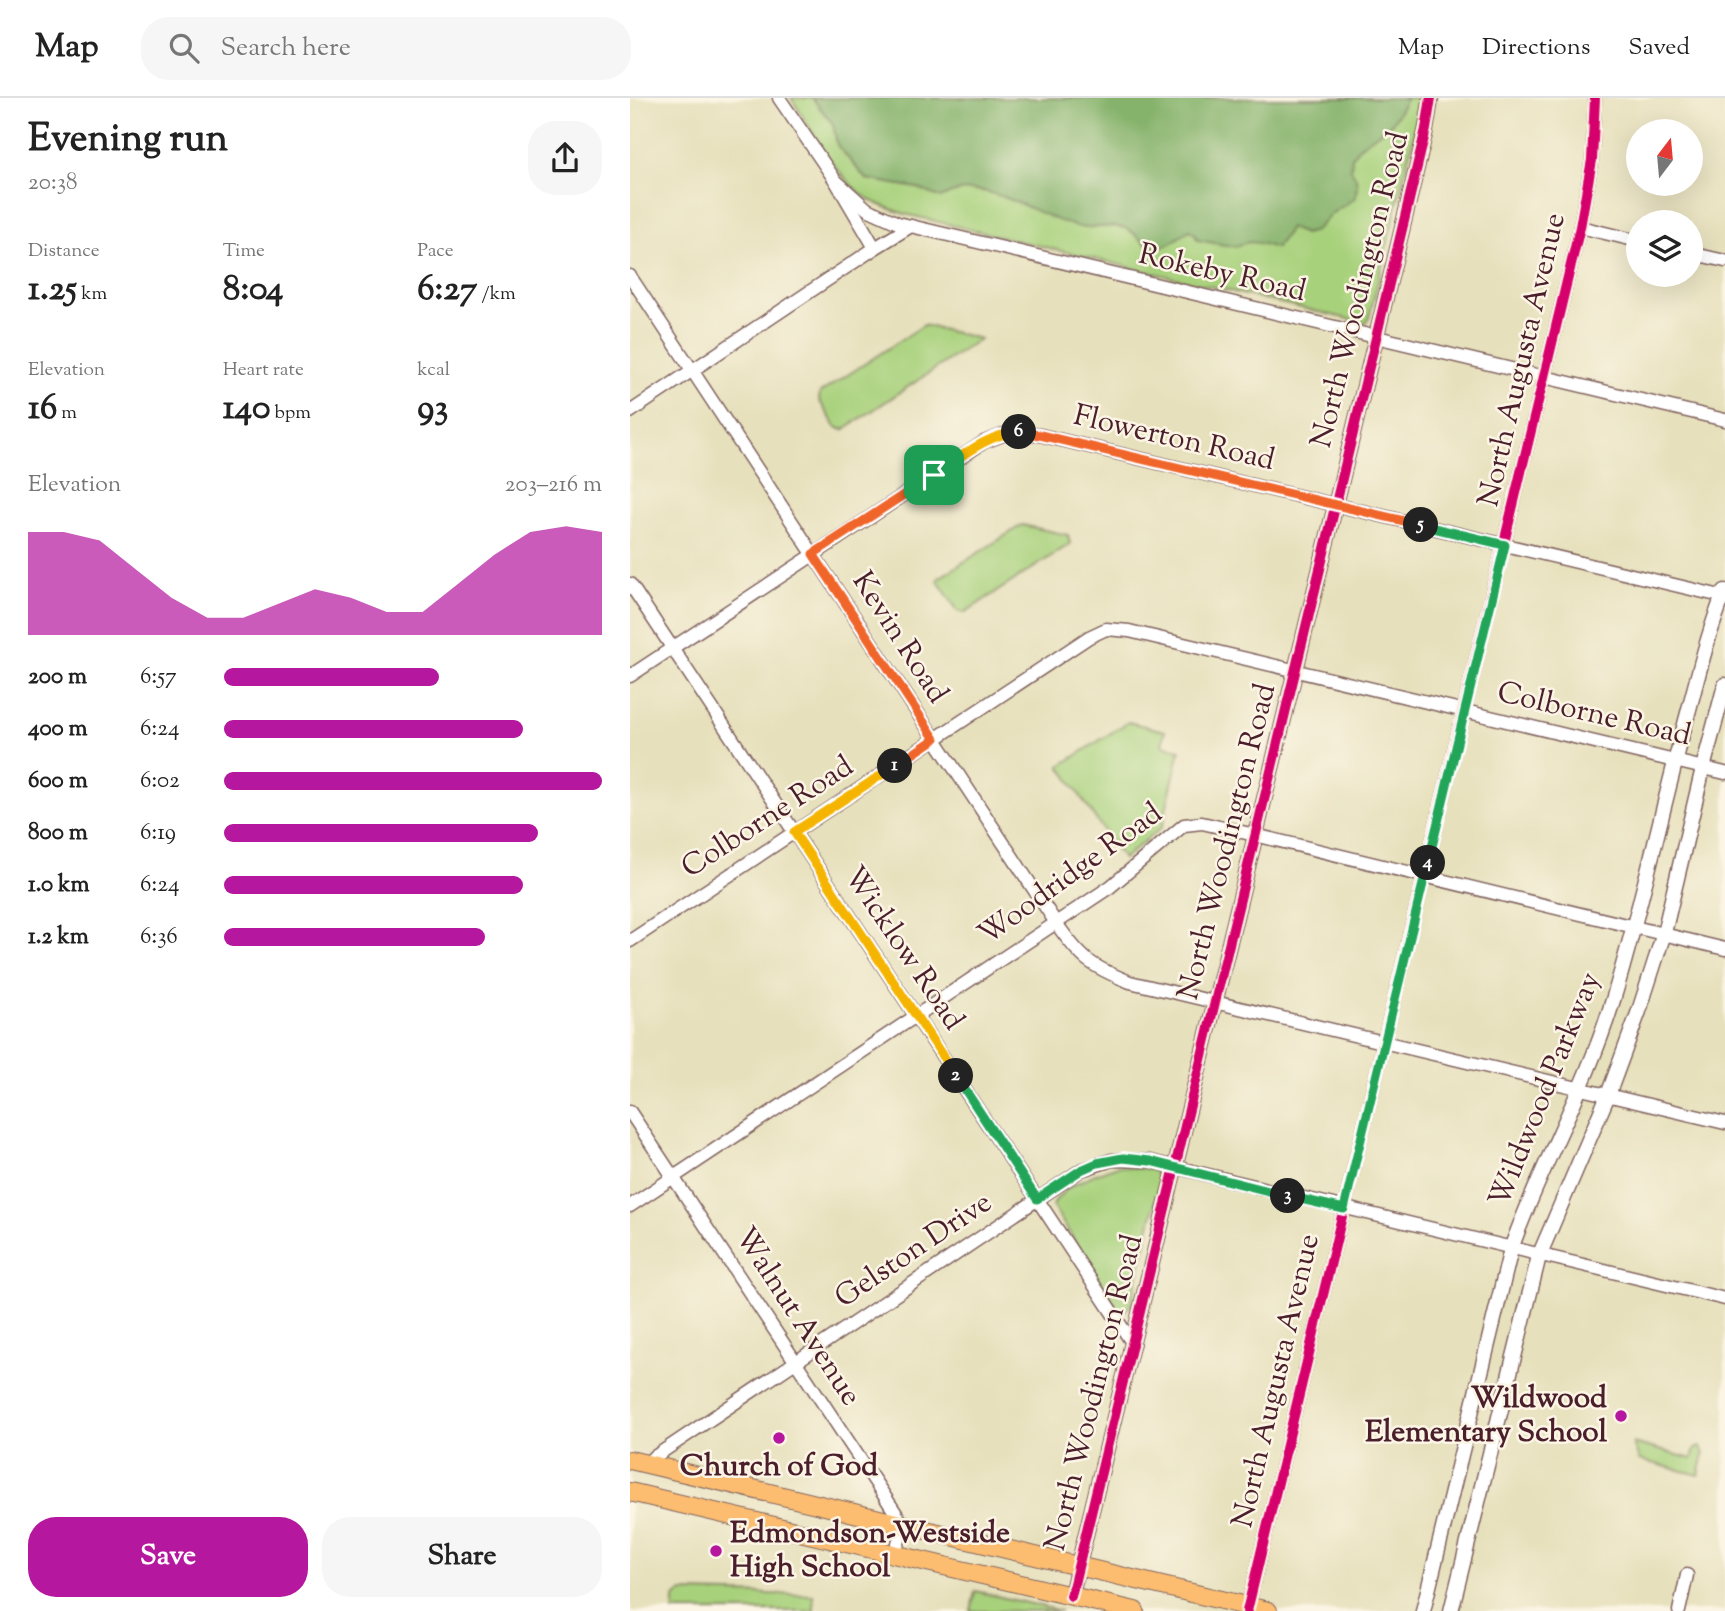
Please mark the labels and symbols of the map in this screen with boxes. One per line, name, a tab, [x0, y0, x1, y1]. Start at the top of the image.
north arrow	[1626, 119, 1703, 196]
street label: North Woodington Road	[1301, 127, 1421, 453]
street label: North Augusta Avenue	[1468, 209, 1578, 511]
street label: Rokeby Road	[1134, 234, 1310, 314]
street label: Flowerton Road	[1069, 395, 1279, 483]
pin: 6	[1002, 414, 1036, 450]
pin	[904, 445, 964, 505]
pin: 5	[1404, 508, 1438, 542]
street label: Kevin Road	[840, 564, 958, 713]
street label: Colborne Road	[1493, 672, 1695, 758]
street label: North Woodington Road	[1168, 679, 1288, 1005]
street label: Colborne Road	[673, 746, 863, 890]
pin: 1	[877, 748, 912, 784]
street label: Woodridge Road	[970, 793, 1172, 957]
pin: 4	[1410, 846, 1446, 880]
street label: Wicklow Road	[832, 858, 974, 1040]
street label: Wildwood Parkway	[1479, 966, 1613, 1214]
pin: 2	[938, 1058, 974, 1094]
pin: 3	[1270, 1178, 1306, 1214]
street label: Gelston Drive	[827, 1182, 1001, 1320]
street label: Walnut Avenue	[723, 1219, 871, 1415]
street label: North Woodington Road	[1035, 1230, 1155, 1556]
street label: North Augusta Avenue	[1222, 1230, 1332, 1532]
place label: Wildwood Elementary School	[1365, 1378, 1608, 1455]
marker: Wildwood Elementary School	[1613, 1408, 1629, 1424]
marker: Church of God	[771, 1430, 787, 1446]
place label: Church of God	[680, 1446, 878, 1489]
place label: Edmondson-Westside High School	[730, 1513, 1010, 1590]
marker: Edmondson-Westside High School	[708, 1543, 724, 1559]

